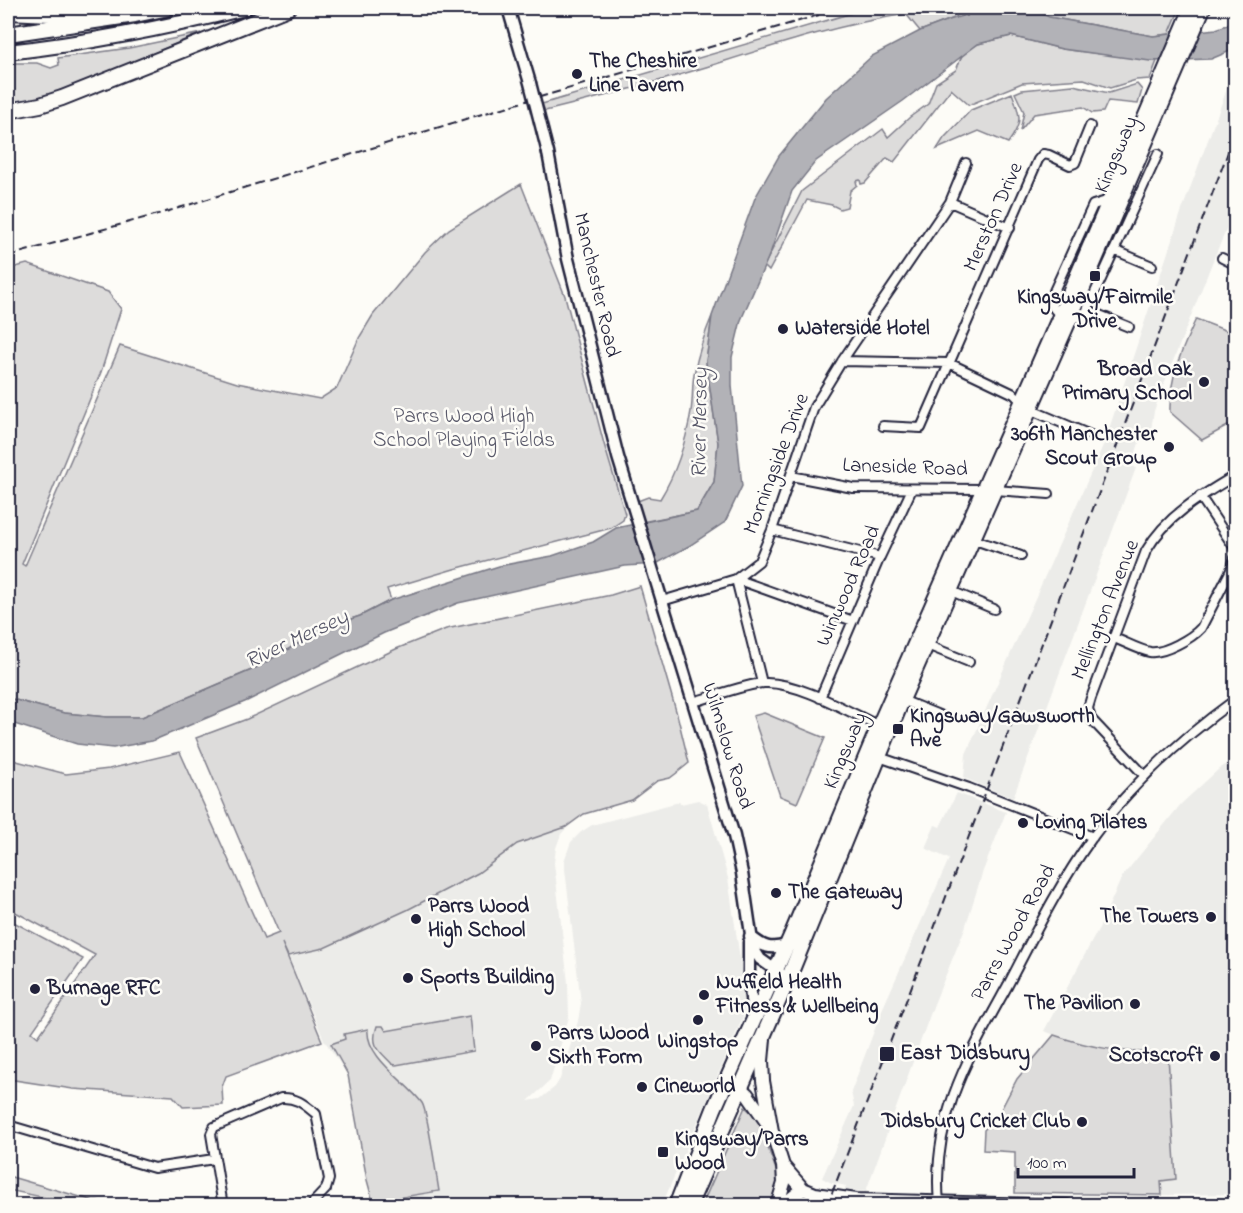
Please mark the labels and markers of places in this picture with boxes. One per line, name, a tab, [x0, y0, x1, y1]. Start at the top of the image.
place label: The Cheshire Line Tavern	[589, 47, 698, 101]
marker: The Cheshire Line Tavern	[570, 67, 584, 81]
marker: Kingsway/Fairmile Drive	[1088, 269, 1102, 283]
place label: Kingsway/Fairmile Drive	[1017, 283, 1174, 337]
place label: Waterside Hotel	[795, 314, 930, 344]
marker: Waterside Hotel	[776, 322, 790, 336]
place label: Broad Oak Primary School	[1062, 355, 1193, 411]
marker: Broad Oak Primary School	[1197, 375, 1211, 389]
place label: 306th Manchester Scout Group	[1010, 420, 1157, 474]
marker: 306th Manchester Scout Group	[1162, 440, 1176, 454]
place label: Kingsway/Gawsworth Ave	[910, 702, 1095, 756]
marker: Kingsway/Gawsworth Ave	[891, 722, 905, 736]
place label: Loving Pilates	[1035, 808, 1148, 840]
marker: Loving Pilates	[1016, 816, 1030, 830]
place label: The Gateway	[788, 878, 903, 910]
marker: The Gateway	[769, 886, 783, 900]
place label: Parrs Wood High School	[428, 892, 529, 948]
place label: The Towers	[1100, 902, 1199, 932]
marker: The Towers	[1204, 910, 1218, 924]
marker: Parrs Wood High School	[409, 912, 423, 926]
place label: Sports Building	[420, 963, 554, 995]
place label: Nuffield Health Fitness & Wellbeing	[715, 968, 879, 1024]
marker: Sports Building	[401, 971, 415, 985]
place label: Burnage RFC	[46, 974, 161, 1006]
marker: Burnage RFC	[28, 982, 42, 996]
marker: Nuffield Health Fitness & Wellbeing	[697, 988, 711, 1002]
place label: The Pavilion	[1024, 989, 1123, 1019]
marker: The Pavilion	[1128, 997, 1142, 1011]
marker: Wingstop	[691, 1013, 705, 1027]
place label: Parrs Wood Sixth Form	[548, 1019, 649, 1073]
place label: Wingstop	[658, 1027, 739, 1059]
marker: Parrs Wood Sixth Form	[529, 1039, 543, 1053]
place label: East Didsbury	[900, 1039, 1030, 1071]
place label: Scotscroft	[1109, 1041, 1204, 1071]
marker: East Didsbury	[878, 1045, 896, 1063]
marker: Scotscroft	[1208, 1049, 1222, 1063]
place label: Cineworld	[654, 1072, 736, 1102]
marker: Cineworld	[635, 1080, 649, 1094]
place label: Didsbury Cricket Club	[881, 1107, 1071, 1139]
marker: Didsbury Cricket Club	[1075, 1115, 1089, 1129]
place label: Kingsway/Parrs Wood	[675, 1125, 809, 1179]
marker: Kingsway/Parrs Wood	[656, 1145, 670, 1159]

